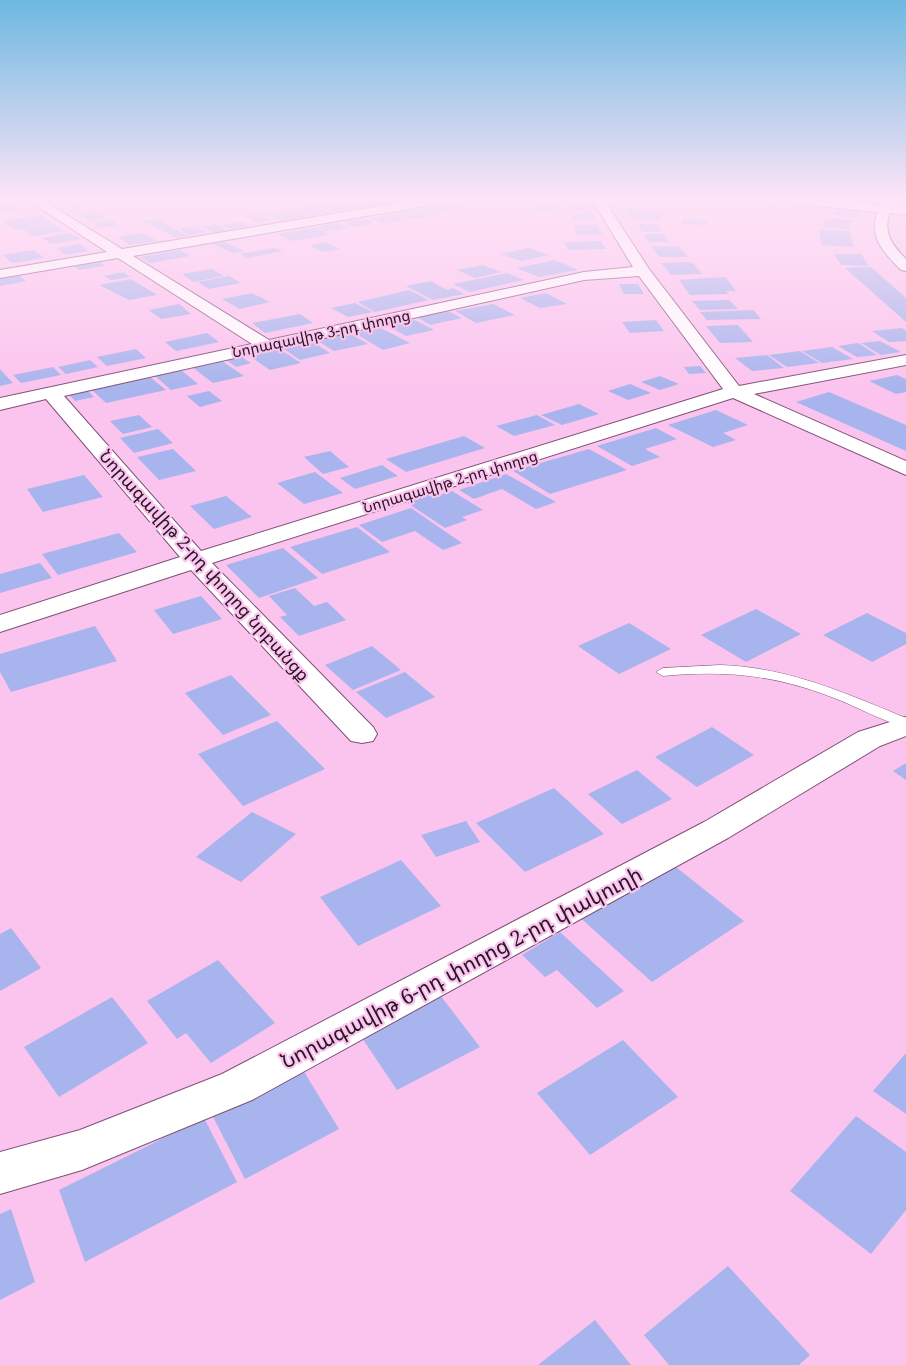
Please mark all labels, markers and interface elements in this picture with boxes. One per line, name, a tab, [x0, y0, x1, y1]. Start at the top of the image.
street label: Նորագավիթ 3-րդ փողոց	[230, 304, 412, 362]
street label: Նորագավիթ 2-րդ փողոց նրբանցք	[94, 444, 316, 686]
street label: Նորագավիթ 2-րդ փողոց	[360, 445, 540, 517]
street label: Նորագավիթ 6-րդ փողոց 2-րդ փակուղի	[275, 859, 647, 1075]

